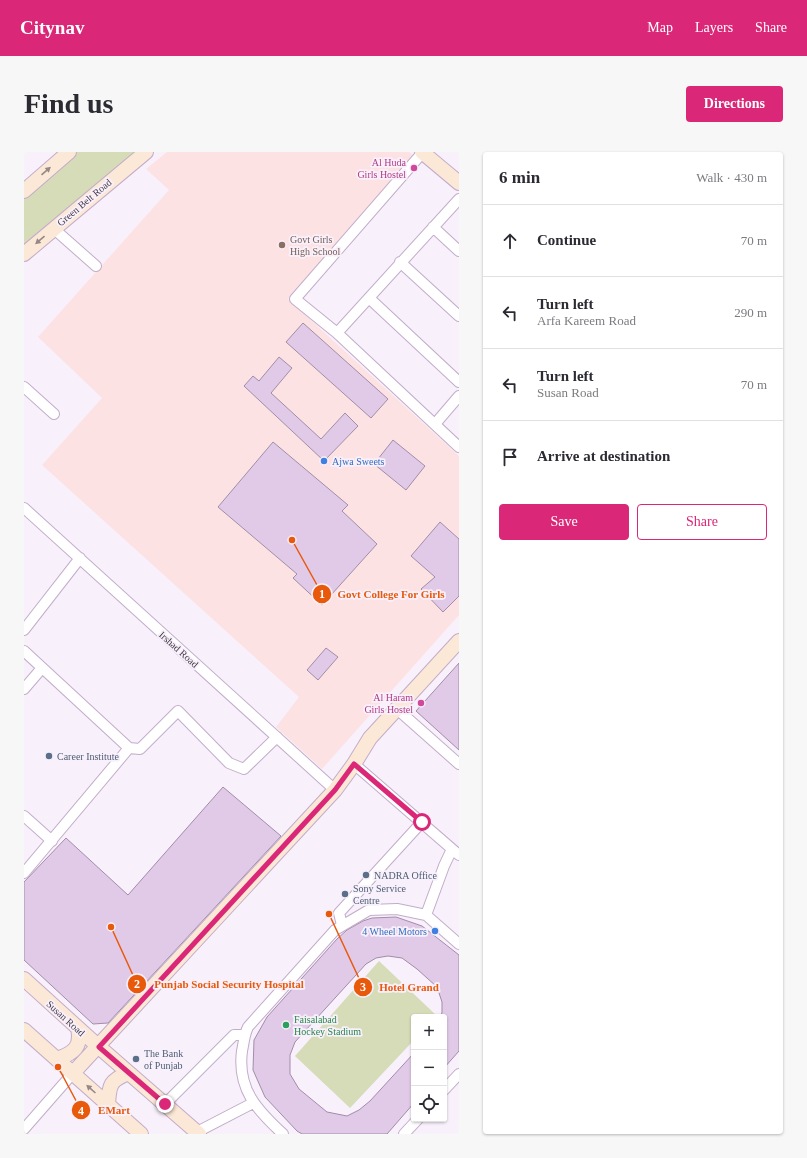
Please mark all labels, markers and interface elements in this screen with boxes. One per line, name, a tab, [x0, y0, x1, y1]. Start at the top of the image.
text: Citynav	[20, 17, 84, 38]
text: Map	[647, 20, 673, 35]
text: Layers	[695, 20, 733, 35]
text: Share	[755, 20, 787, 35]
button: Directions	[686, 86, 783, 122]
text: Find us	[24, 88, 114, 119]
place label: Al Huda Girls Hostel	[357, 157, 407, 180]
marker: Al Huda Girls Hostel	[409, 163, 419, 173]
one-way arrow	[41, 167, 52, 176]
text: 6 min	[499, 168, 540, 187]
text: Walk · 430 m	[696, 170, 767, 185]
street label: Green Belt Road	[55, 177, 114, 228]
icon: ahead	[499, 230, 521, 252]
text: Continue	[537, 232, 596, 248]
text: 70 m	[741, 233, 767, 248]
place label: Govt Girls High School	[290, 234, 341, 257]
one-way arrow	[35, 235, 46, 244]
marker: Govt Girls High School	[277, 240, 287, 250]
text: Turn left	[537, 296, 594, 312]
icon: left	[499, 302, 521, 324]
text: 290 m	[734, 305, 767, 320]
text: Arfa Kareem Road	[537, 313, 636, 328]
text: Turn left	[537, 368, 594, 384]
icon: left	[499, 374, 521, 396]
text: 70 m	[741, 377, 767, 392]
text: Susan Road	[537, 385, 599, 400]
icon: arrive	[499, 446, 521, 468]
text: Arrive at destination	[537, 448, 670, 464]
marker: Ajwa Sweets	[319, 456, 329, 466]
place label: Ajwa Sweets	[332, 456, 385, 467]
button: Save	[499, 504, 629, 540]
button: Share	[637, 504, 767, 540]
callout: Govt College For Girls	[312, 582, 449, 605]
text: 1	[319, 587, 325, 601]
text: Govt College For Girls	[337, 588, 445, 600]
street label: Irshad Road	[157, 629, 200, 670]
place label: Al Haram Girls Hostel	[364, 692, 413, 715]
marker: Al Haram Girls Hostel	[416, 698, 426, 708]
marker: Career Institute	[44, 751, 54, 761]
place label: Career Institute	[57, 751, 119, 762]
route start	[413, 813, 431, 831]
marker: NADRA Office	[361, 870, 371, 880]
place label: NADRA Office	[374, 870, 437, 881]
place label: Sony Service Centre	[353, 883, 407, 906]
marker: Sony Service Centre	[340, 889, 350, 899]
place label: 4 Wheel Motors	[362, 926, 427, 937]
marker: 4 Wheel Motors	[430, 926, 440, 936]
callout: Punjab Social Security Hospital	[127, 972, 310, 995]
callout: Hotel Grand	[353, 975, 445, 998]
text: 2	[134, 977, 140, 991]
text: Punjab Social Security Hospital	[154, 978, 304, 990]
text: 3	[360, 980, 366, 994]
text: Hotel Grand	[379, 981, 439, 993]
street label: Susan Road	[44, 998, 87, 1038]
place label: Faisalabad Hockey Stadium	[294, 1014, 361, 1037]
map controls	[411, 1014, 447, 1122]
button: +	[411, 1014, 447, 1050]
marker: Faisalabad Hockey Stadium	[281, 1020, 291, 1030]
place label: The Bank of Punjab	[144, 1048, 183, 1071]
button: −	[411, 1050, 447, 1086]
marker: The Bank of Punjab	[131, 1054, 141, 1064]
one-way arrow	[86, 1085, 96, 1094]
button: locate	[411, 1086, 447, 1122]
route end	[156, 1095, 174, 1113]
callout: EMart	[71, 1099, 136, 1122]
text: 4	[78, 1104, 84, 1118]
text: EMart	[98, 1104, 130, 1116]

